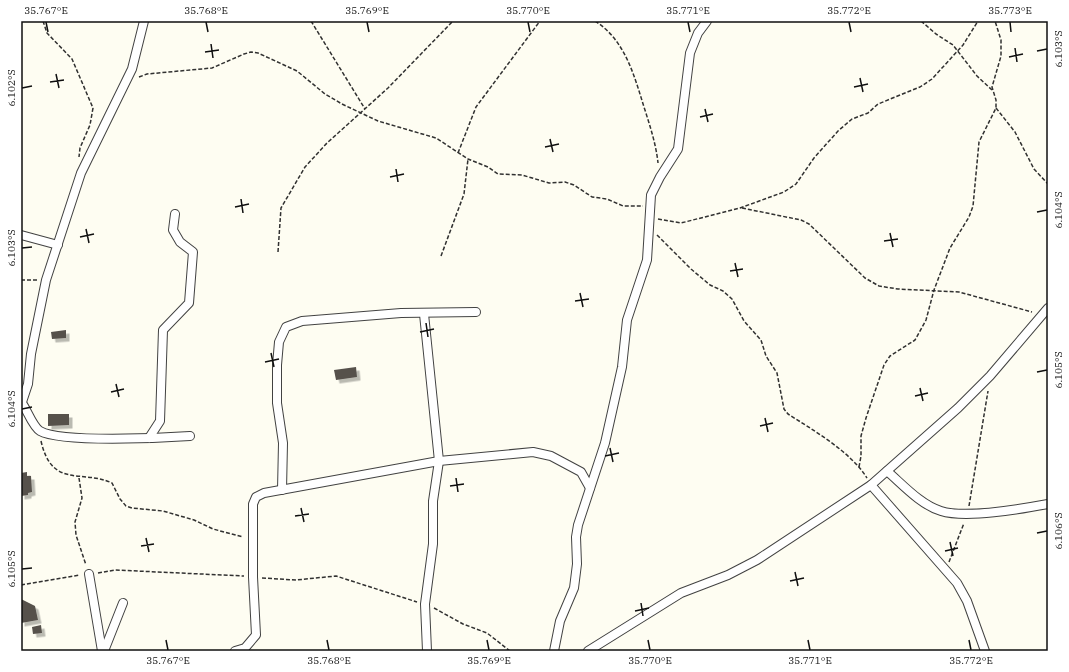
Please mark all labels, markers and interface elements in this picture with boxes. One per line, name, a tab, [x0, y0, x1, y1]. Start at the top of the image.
text: 35.767°E	[24, 4, 68, 17]
text: 35.768°E	[184, 4, 228, 17]
text: 35.769°E	[345, 4, 389, 17]
text: 35.770°E	[506, 4, 550, 17]
text: 35.771°E	[666, 4, 710, 17]
text: 35.772°E	[827, 4, 871, 17]
text: 35.773°E	[988, 4, 1032, 17]
text: 6.103°S	[1052, 30, 1065, 68]
text: 6.102°S	[5, 69, 18, 107]
text: 6.104°S	[1052, 191, 1065, 229]
text: 6.103°S	[5, 229, 18, 267]
text: 6.105°S	[1052, 351, 1065, 389]
text: 6.104°S	[5, 390, 18, 428]
text: 6.106°S	[1052, 512, 1065, 550]
text: 6.105°S	[5, 550, 18, 588]
text: 35.767°E	[146, 654, 190, 667]
text: 35.768°E	[307, 654, 351, 667]
text: 35.769°E	[467, 654, 511, 667]
text: 35.770°E	[628, 654, 672, 667]
text: 35.771°E	[788, 654, 832, 667]
text: 35.772°E	[949, 654, 993, 667]

